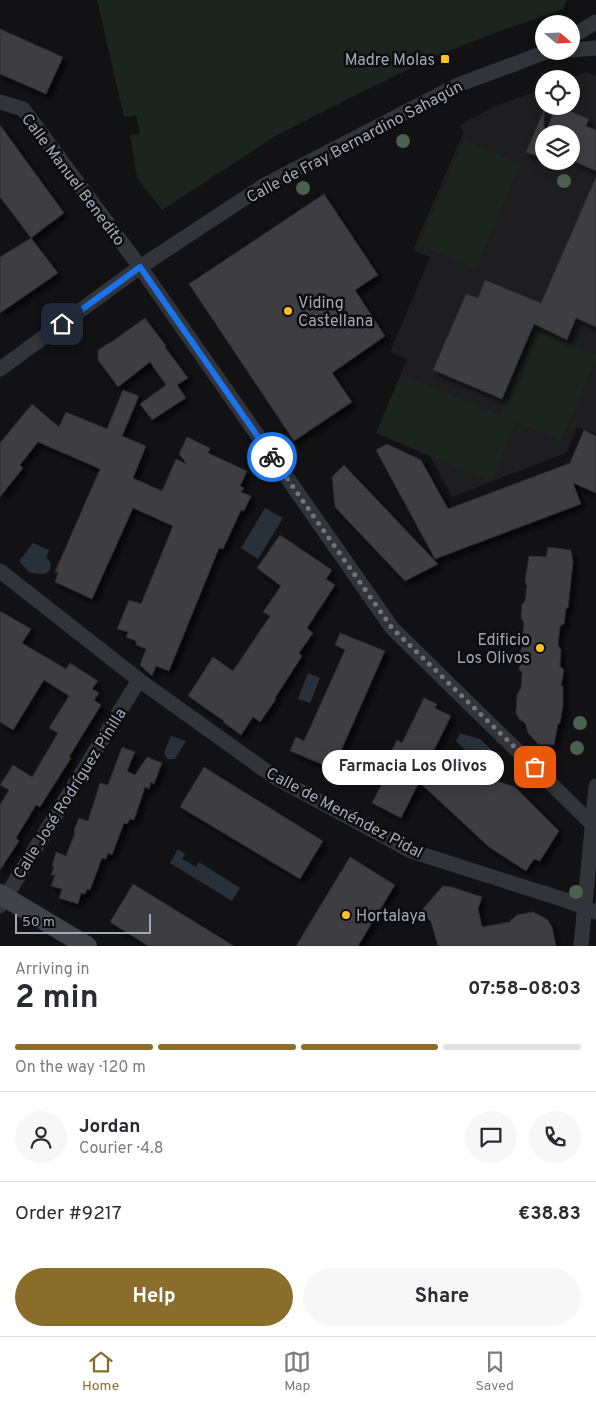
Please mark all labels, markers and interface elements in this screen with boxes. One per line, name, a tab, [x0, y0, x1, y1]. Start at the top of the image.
north arrow	[535, 15, 580, 60]
map controls	[535, 15, 580, 170]
place label: Madre Molas	[345, 51, 435, 71]
marker: Madre Molas	[439, 53, 451, 65]
button: locate	[535, 70, 580, 115]
street label: Calle de Fray Bernardino Sahagún	[243, 77, 466, 208]
street label: Calle Manuel Benedito	[16, 110, 129, 250]
button: layers	[535, 125, 580, 170]
place label: Viding Castellana	[298, 294, 373, 332]
pin	[41, 303, 83, 345]
marker: Viding Castellana	[282, 305, 294, 317]
icon: home	[48, 310, 76, 338]
courier	[247, 432, 297, 482]
icon: bike	[258, 443, 286, 471]
place label: Edificio Los Olivos	[457, 631, 530, 669]
marker: Edificio Los Olivos	[534, 642, 546, 654]
street label: Calle José Rodríguez Pinilla	[10, 705, 132, 883]
pin	[514, 746, 556, 788]
callout: Farmacia Los Olivos	[322, 750, 505, 784]
icon: bag	[521, 753, 549, 781]
text: Farmacia Los Olivos	[339, 757, 487, 777]
street label: Calle de Menéndez Pidal	[262, 764, 426, 864]
place label: Hortalaya	[356, 907, 426, 927]
marker: Hortalaya	[340, 909, 352, 921]
scale bar	[15, 911, 151, 934]
text: 50 m	[22, 914, 55, 931]
text: Arriving in	[15, 960, 90, 980]
text: 07:58–08:03	[468, 977, 581, 1001]
text: 2 min	[15, 979, 99, 1019]
text: On the way · 120 m	[15, 1058, 146, 1078]
button: person	[15, 1111, 67, 1163]
button: chat	[465, 1111, 517, 1163]
button: phone	[529, 1111, 581, 1163]
text: Jordan	[79, 1115, 141, 1139]
text: Courier · 4.8	[79, 1139, 163, 1159]
text: Order #9217	[15, 1202, 122, 1226]
text: €38.83	[518, 1202, 581, 1226]
button: Help	[15, 1268, 293, 1326]
button: Share	[303, 1268, 581, 1326]
tab: Home	[82, 1348, 119, 1395]
tab: Map	[283, 1348, 311, 1395]
tab: Saved	[475, 1348, 514, 1395]

